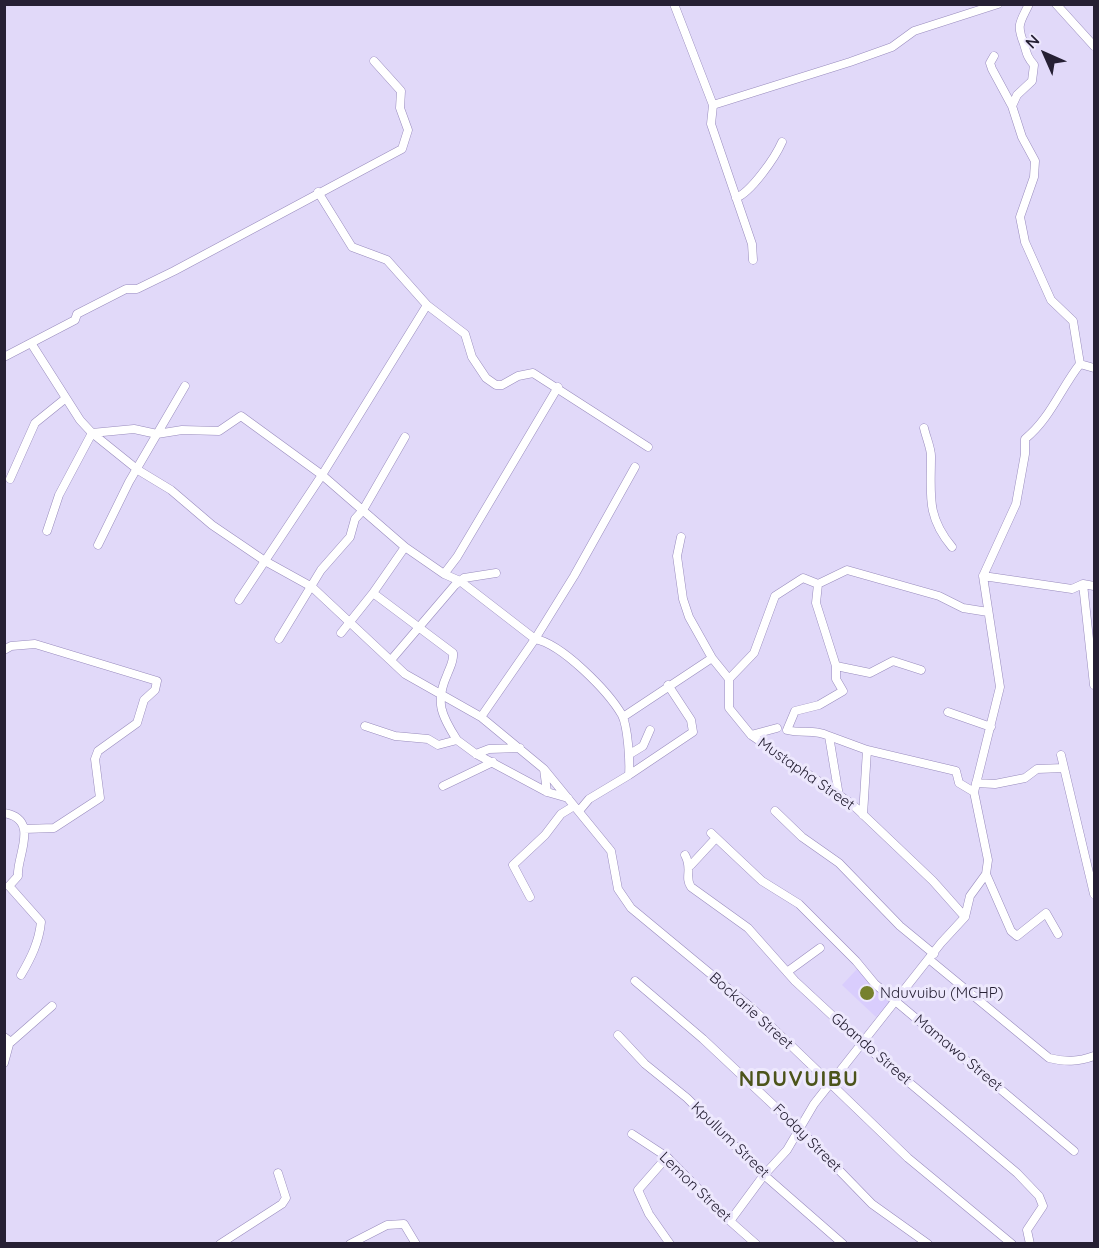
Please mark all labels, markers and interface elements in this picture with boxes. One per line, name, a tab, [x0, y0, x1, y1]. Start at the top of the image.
north arrow	[1015, 24, 1075, 84]
text: N	[1021, 30, 1043, 53]
street label: Mustapha Street	[754, 734, 858, 814]
street label: Bockarie Street	[706, 969, 796, 1053]
marker: Nduvuibu (MCHP)	[858, 984, 876, 1002]
place label: Nduvuibu (MCHP)	[880, 984, 1003, 1002]
street label: Gbando Street	[827, 1009, 915, 1089]
street label: Mamawo Street	[910, 1011, 1006, 1095]
district label: NDUVUIBU	[739, 1067, 859, 1093]
street label: Kpullum Street	[687, 1098, 773, 1182]
street label: Foday Street	[769, 1100, 845, 1176]
street label: Lemon Street	[655, 1148, 735, 1226]

